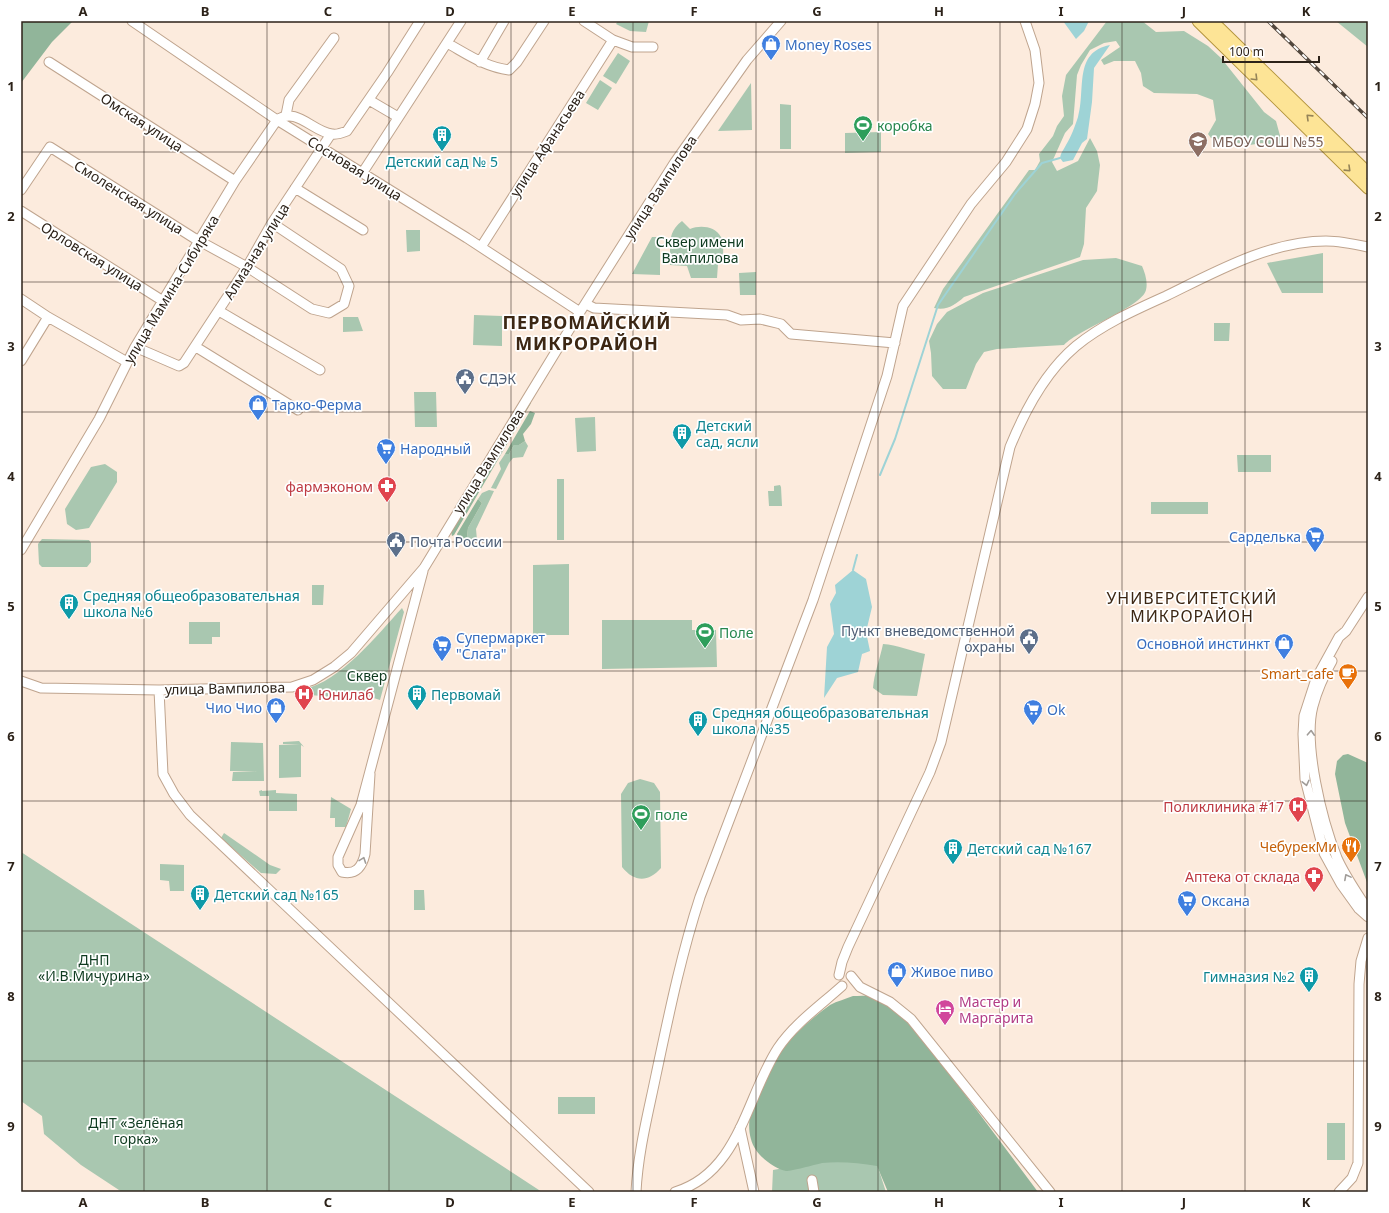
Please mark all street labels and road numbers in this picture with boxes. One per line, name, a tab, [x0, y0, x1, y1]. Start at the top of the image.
street label: улица Афанасьева	[505, 86, 589, 200]
street label: Омская улица	[97, 88, 187, 156]
street label: Сосновая улица	[304, 131, 406, 205]
street label: улица Вампилова	[619, 131, 701, 243]
street label: Смоленская улица	[71, 156, 187, 238]
street label: Алмазная улица	[219, 199, 293, 303]
street label: улица Мамина-Сибиряка	[119, 211, 223, 367]
street label: Орловская улица	[37, 217, 147, 295]
street label: улица Вампилова	[448, 405, 528, 517]
street label: улица Вампилова	[165, 677, 285, 699]

